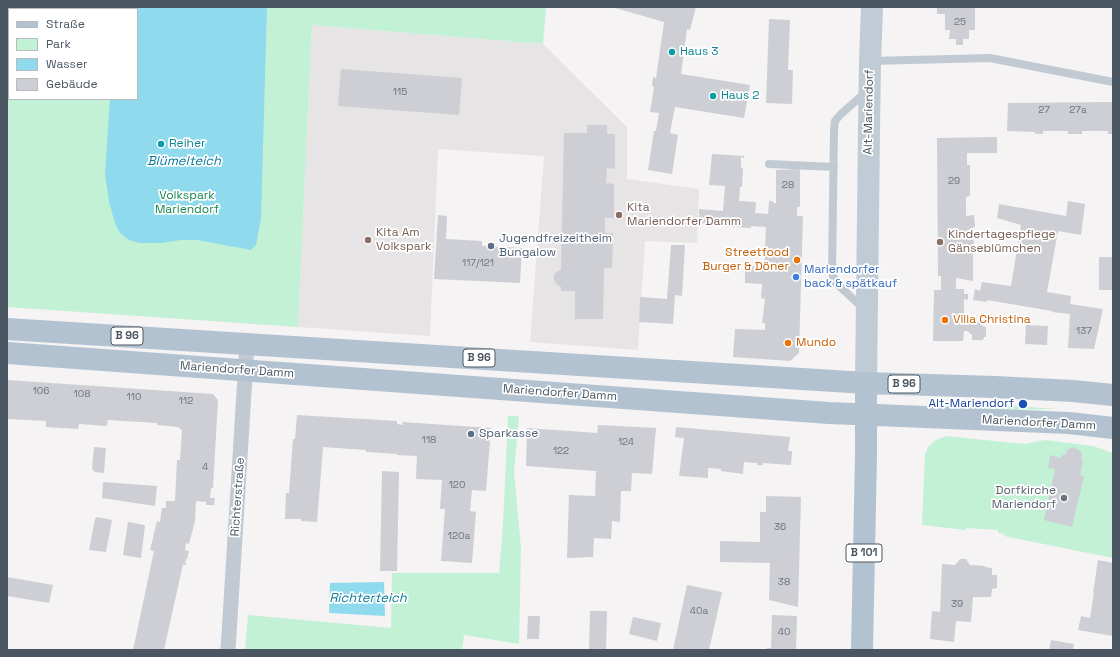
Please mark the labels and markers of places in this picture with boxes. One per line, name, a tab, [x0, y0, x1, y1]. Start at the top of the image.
place label: Haus 3	[680, 45, 719, 59]
marker: Haus 3	[667, 47, 677, 57]
place label: Haus 2	[721, 89, 760, 103]
marker: Haus 2	[708, 91, 718, 101]
place label: Reiher	[169, 137, 206, 151]
marker: Reiher	[156, 139, 166, 149]
place label: Kita Mariendorfer Damm	[627, 201, 741, 229]
marker: Kita Mariendorfer Damm	[614, 210, 624, 220]
place label: Kita Am Volkspark	[376, 226, 432, 254]
place label: Kindertagespflege Gänseblümchen	[948, 228, 1056, 256]
place label: Jugendfreizeitheim Bungalow	[499, 232, 612, 260]
marker: Kita Am Volkspark	[363, 235, 373, 245]
marker: Kindertagespflege Gänseblümchen	[935, 237, 945, 247]
marker: Jugendfreizeitheim Bungalow	[486, 241, 496, 251]
place label: Streetfood Burger & Döner	[702, 246, 789, 274]
marker: Streetfood Burger & Döner	[792, 255, 802, 265]
place label: Mariendorfer back & spätkauf	[804, 263, 897, 291]
marker: Mariendorfer back & spätkauf	[791, 272, 801, 282]
place label: Villa Christina	[953, 313, 1031, 327]
marker: Villa Christina	[940, 315, 950, 325]
place label: Mundo	[796, 336, 836, 350]
marker: Mundo	[783, 338, 793, 348]
place label: Alt-Mariendorf	[929, 397, 1014, 411]
marker: Alt-Mariendorf	[1017, 398, 1029, 410]
place label: Sparkasse	[479, 427, 538, 441]
marker: Sparkasse	[466, 429, 476, 439]
place label: Dorfkirche Mariendorf	[992, 484, 1056, 512]
marker: Dorfkirche Mariendorf	[1059, 493, 1069, 503]

